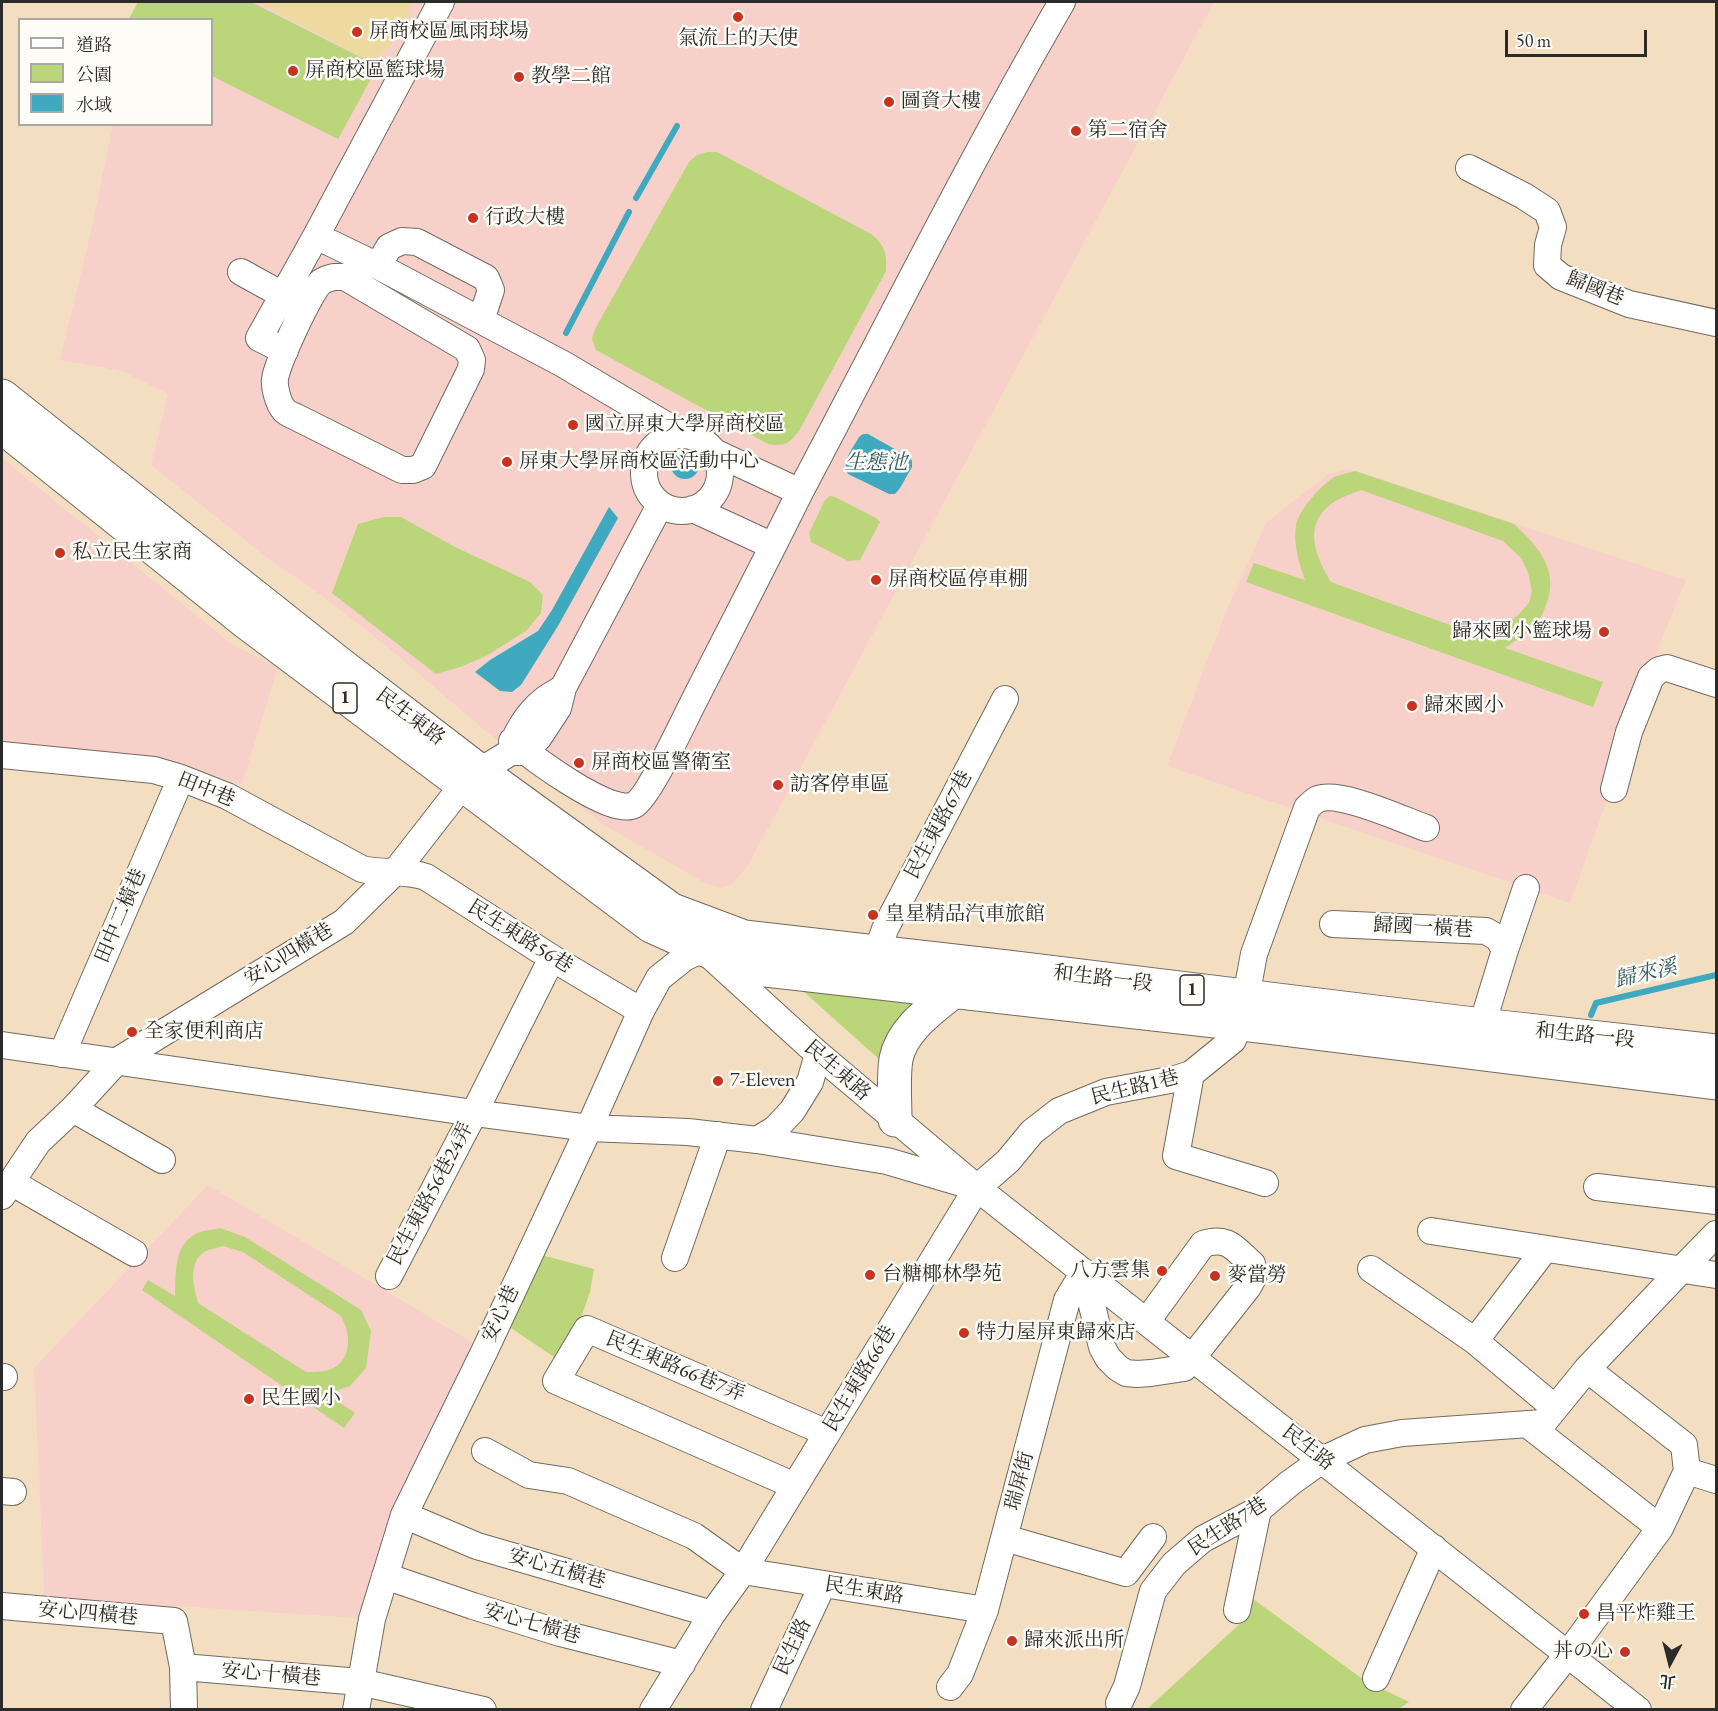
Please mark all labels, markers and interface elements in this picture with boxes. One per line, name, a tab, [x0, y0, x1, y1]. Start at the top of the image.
marker: 氣流上的天使	[731, 10, 745, 24]
legend	[18, 18, 213, 126]
scale bar	[1508, 18, 1650, 56]
place label: 屏商校區風雨球場	[369, 20, 529, 44]
marker: 屏商校區風雨球場	[350, 25, 364, 39]
place label: 氣流上的天使	[678, 27, 798, 51]
text: 50 m	[1516, 29, 1551, 52]
text: 道路	[76, 33, 112, 56]
place label: 屏商校區籃球場	[305, 59, 445, 83]
text: 公園	[76, 63, 112, 86]
marker: 屏商校區籃球場	[286, 64, 300, 78]
place label: 教學二館	[531, 65, 611, 89]
marker: 教學二館	[512, 70, 526, 84]
place label: 圖資大樓	[901, 90, 981, 114]
text: 水域	[76, 93, 112, 116]
marker: 圖資大樓	[882, 95, 896, 109]
place label: 第二宿舍	[1088, 119, 1168, 143]
marker: 第二宿舍	[1069, 124, 1083, 138]
place label: 行政大樓	[485, 206, 565, 230]
marker: 行政大樓	[466, 211, 480, 225]
street label: 歸國巷	[1563, 267, 1627, 311]
place label: 國立屏東大學屏商校區	[585, 413, 785, 437]
marker: 國立屏東大學屏商校區	[566, 418, 580, 432]
place label: 屏東大學屏商校區活動中心	[519, 450, 759, 474]
water label: 生態池	[845, 450, 907, 476]
marker: 屏東大學屏商校區活動中心	[500, 455, 514, 469]
place label: 私立民生家商	[72, 541, 192, 565]
marker: 私立民生家商	[53, 546, 67, 560]
place label: 屏商校區停車棚	[888, 568, 1028, 592]
marker: 屏商校區停車棚	[869, 573, 883, 587]
place label: 歸來國小籃球場	[1452, 620, 1592, 644]
marker: 歸來國小籃球場	[1597, 625, 1611, 639]
road number: 1	[333, 683, 357, 713]
street label: 民生東路	[371, 683, 449, 751]
place label: 歸來國小	[1424, 694, 1504, 718]
marker: 歸來國小	[1405, 699, 1419, 713]
place label: 屏商校區警衛室	[591, 751, 731, 775]
marker: 屏商校區警衛室	[572, 756, 586, 770]
street label: 民生東路67巷	[900, 767, 978, 883]
street label: 田中巷	[174, 768, 238, 812]
place label: 訪客停車區	[790, 773, 890, 797]
marker: 訪客停車區	[771, 778, 785, 792]
street label: 田中二橫巷	[90, 865, 152, 967]
street label: 民生東路56巷	[463, 895, 577, 979]
place label: 皇星精品汽車旅館	[885, 903, 1045, 927]
marker: 皇星精品汽車旅館	[866, 908, 880, 922]
street label: 歸國一橫巷	[1372, 913, 1474, 943]
street label: 安心四橫巷	[240, 918, 338, 992]
water label: 歸來溪	[1612, 955, 1680, 993]
street label: 和生路一段	[1052, 961, 1154, 997]
road number: 1	[1180, 975, 1204, 1005]
street label: 和生路一段	[1534, 1019, 1636, 1053]
place label: 全家便利商店	[144, 1020, 264, 1044]
marker: 全家便利商店	[125, 1025, 139, 1039]
street label: 民生東路	[799, 1036, 875, 1106]
street label: 民生路1巷	[1089, 1066, 1181, 1110]
place label: 7-Eleven	[730, 1069, 796, 1093]
marker: 7-Eleven	[711, 1074, 725, 1088]
street label: 民生東路56巷24弄	[383, 1118, 479, 1270]
place label: 八方雲集	[1070, 1259, 1150, 1283]
place label: 台糖椰林學苑	[882, 1263, 1002, 1287]
marker: 八方雲集	[1155, 1264, 1169, 1278]
place label: 麥當勞	[1227, 1264, 1287, 1288]
marker: 台糖椰林學苑	[863, 1268, 877, 1282]
marker: 麥當勞	[1208, 1269, 1222, 1283]
street label: 安心巷	[477, 1282, 525, 1346]
place label: 特力屋屏東歸來店	[976, 1321, 1136, 1345]
street label: 民生東路66巷	[819, 1322, 901, 1436]
marker: 特力屋屏東歸來店	[957, 1326, 971, 1340]
street label: 民生東路66巷7弄	[602, 1327, 748, 1407]
place label: 民生國小	[261, 1387, 341, 1411]
marker: 民生國小	[242, 1392, 256, 1406]
street label: 民生路	[1277, 1420, 1339, 1476]
street label: 瑞屏街	[1001, 1449, 1039, 1513]
street label: 民生路7巷	[1184, 1493, 1272, 1561]
street label: 安心五橫巷	[506, 1544, 608, 1594]
street label: 民生東路	[823, 1573, 905, 1609]
street label: 安心四橫巷	[37, 1598, 139, 1630]
street label: 安心七橫巷	[481, 1599, 583, 1649]
place label: 昌平炸雞王	[1596, 1602, 1696, 1626]
marker: 昌平炸雞王	[1577, 1607, 1591, 1621]
street label: 民生路	[769, 1615, 817, 1679]
place label: 歸來派出所	[1024, 1629, 1124, 1653]
north arrow	[1640, 1633, 1700, 1693]
marker: 歸來派出所	[1005, 1634, 1019, 1648]
place label: 丼の心	[1553, 1640, 1613, 1664]
marker: 丼の心	[1618, 1645, 1632, 1659]
street label: 安心十橫巷	[220, 1659, 322, 1691]
text: 北	[1659, 1670, 1677, 1693]

